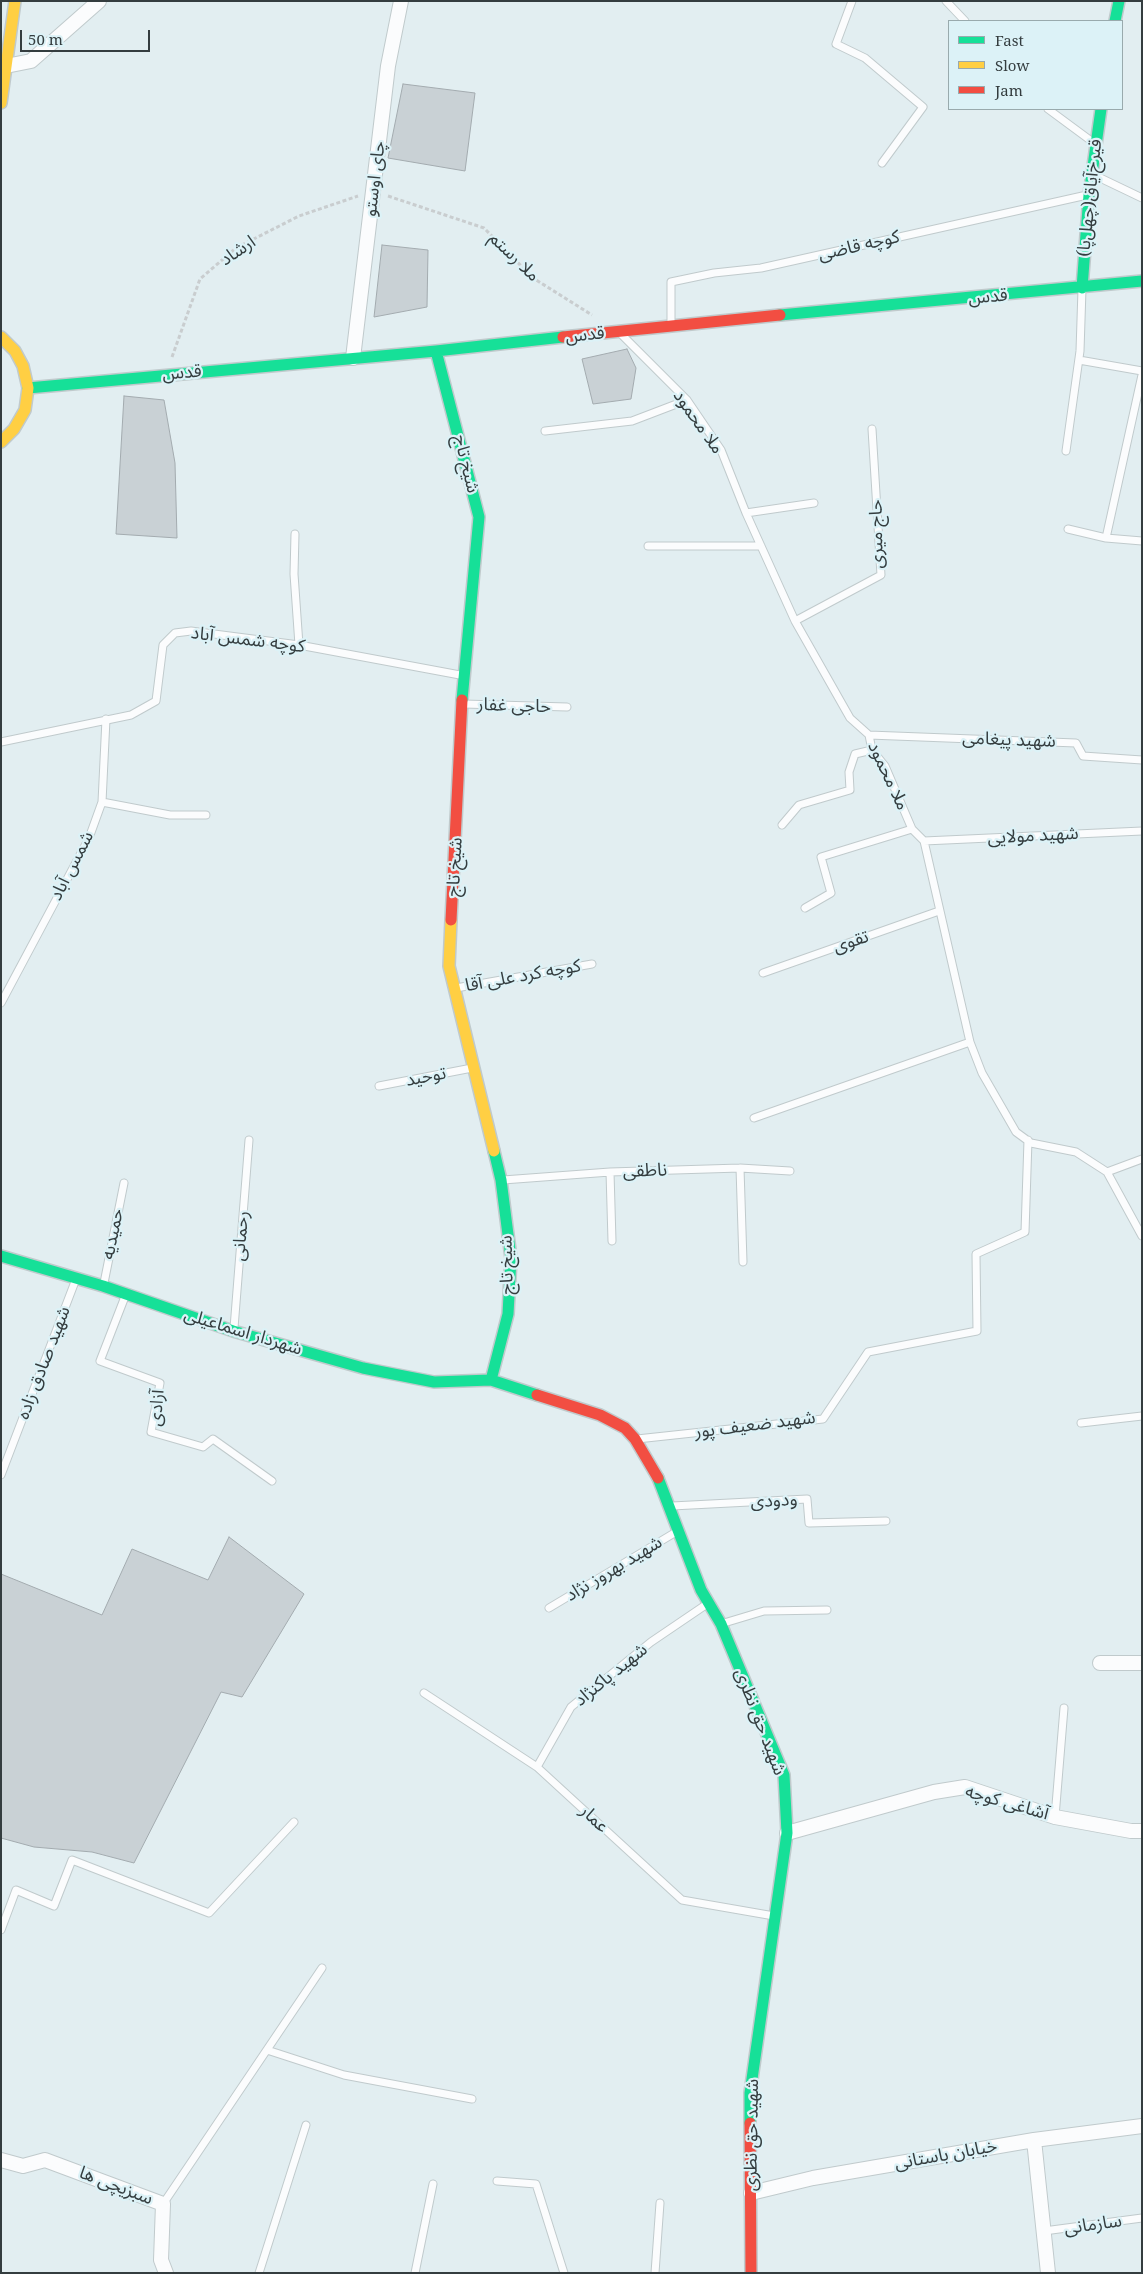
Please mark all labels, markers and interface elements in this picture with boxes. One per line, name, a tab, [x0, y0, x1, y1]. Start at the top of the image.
scale bar	[22, 20, 152, 52]
legend	[948, 20, 1123, 110]
text: 50 m	[28, 29, 63, 49]
text: Fast	[995, 30, 1024, 50]
text: Slow	[995, 55, 1029, 75]
text: Jam	[995, 80, 1023, 100]
street label: قیرخ‌آیاق(چهل‌پا)	[1073, 138, 1107, 258]
street label: چای اوستو	[360, 140, 390, 218]
street label: کوچه قاضی	[816, 226, 902, 266]
street label: ملا رستم	[484, 228, 544, 286]
street label: ارشاد	[216, 231, 260, 271]
street label: قدس	[967, 285, 1009, 309]
street label: قدس	[564, 322, 606, 348]
street label: قدس	[161, 361, 203, 385]
street label: ملا محمود	[668, 386, 728, 458]
street label: شیخ تاج	[448, 433, 484, 495]
street label: حاج میری	[866, 499, 888, 569]
street label: کوچه شمس آباد	[190, 622, 306, 658]
street label: حاجی غفار	[477, 694, 551, 718]
street label: شهید پیغامی	[962, 728, 1056, 752]
street label: ملا محمود	[863, 738, 913, 814]
street label: شهید مولایی	[987, 823, 1079, 849]
street label: شمس آباد	[45, 828, 99, 904]
street label: شیخ تاج	[443, 837, 467, 897]
street label: تقوی	[830, 926, 872, 958]
street label: کوچه کرد علی آقا	[463, 955, 583, 997]
street label: توحید	[404, 1063, 448, 1091]
street label: ناطقی	[622, 1159, 668, 1183]
street label: حمیدیه	[97, 1207, 129, 1261]
street label: رحمانی	[228, 1210, 254, 1262]
street label: شیخ تاج	[496, 1235, 518, 1295]
street label: شهید صادق زاده	[13, 1303, 75, 1423]
street label: شهردار اسماعیلی	[181, 1304, 305, 1360]
street label: آزادی	[145, 1389, 169, 1427]
street label: شهید ضعیف پور	[693, 1407, 817, 1443]
street label: ودودی	[750, 1489, 798, 1513]
street label: شهید بهروز نژاد	[562, 1532, 666, 1606]
street label: شهید پاکنژاد	[570, 1639, 652, 1711]
street label: شهید حق نظری	[730, 1666, 790, 1778]
street label: آشاغی کوچه	[963, 1781, 1051, 1825]
street label: عمار	[575, 1800, 613, 1838]
street label: شهید حق نظری	[740, 2079, 764, 2191]
street label: خیابان باستانی	[893, 2135, 999, 2175]
street label: سبزیچی ها	[76, 2162, 156, 2210]
street label: سازمانی	[1063, 2210, 1123, 2240]

